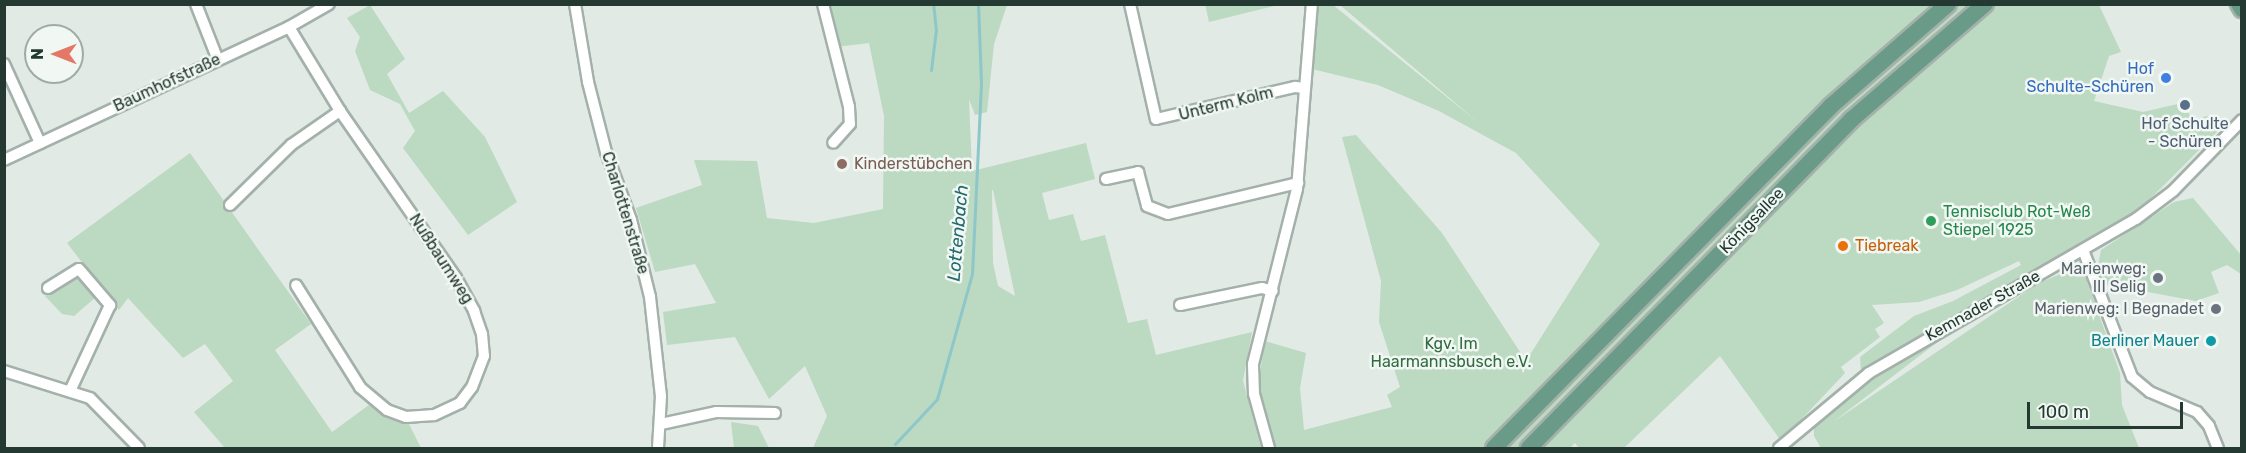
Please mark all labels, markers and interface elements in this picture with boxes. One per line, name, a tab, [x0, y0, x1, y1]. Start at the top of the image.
north arrow	[24, 24, 84, 84]
text: N	[28, 48, 47, 60]
street label: Baumhofstraße	[110, 50, 224, 116]
place label: Hof Schulte-Schüren	[2027, 59, 2154, 97]
marker: Hof Schulte-Schüren	[2159, 71, 2173, 85]
street label: Unterm Kolm	[1177, 83, 1275, 125]
marker: Hof Schulte - Schüren	[2178, 98, 2192, 112]
place label: Hof Schulte - Schüren	[2141, 114, 2229, 152]
street label: Charlottenstraße	[597, 149, 653, 277]
place label: Kinderstübchen	[854, 154, 973, 174]
marker: Kinderstübchen	[835, 157, 849, 171]
water label: Lottenbach	[943, 184, 973, 282]
street label: Königsallee	[1716, 184, 1788, 258]
place label: Tennisclub Rot-Weß Stiepel 1925	[1943, 202, 2091, 240]
street label: Nußbaumweg	[405, 210, 477, 308]
marker: Tennisclub Rot-Weß Stiepel 1925	[1924, 214, 1938, 228]
place label: Tiebreak	[1855, 236, 1919, 256]
marker: Tiebreak	[1836, 239, 1850, 253]
place label: Marienweg: III Selig	[2061, 259, 2146, 297]
street label: Kemnader Straße	[1922, 266, 2044, 346]
marker: Marienweg: III Selig	[2151, 271, 2165, 285]
place label: Marienweg: I Begnadet	[2034, 299, 2204, 319]
marker: Marienweg: I Begnadet	[2209, 302, 2223, 316]
place label: Berliner Mauer	[2091, 331, 2199, 351]
park label: Kgv. Im Haarmannsbusch e.V.	[1371, 334, 1531, 372]
marker: Berliner Mauer	[2204, 334, 2218, 348]
scale bar	[2030, 390, 2186, 428]
text: 100 m	[2038, 401, 2089, 423]

